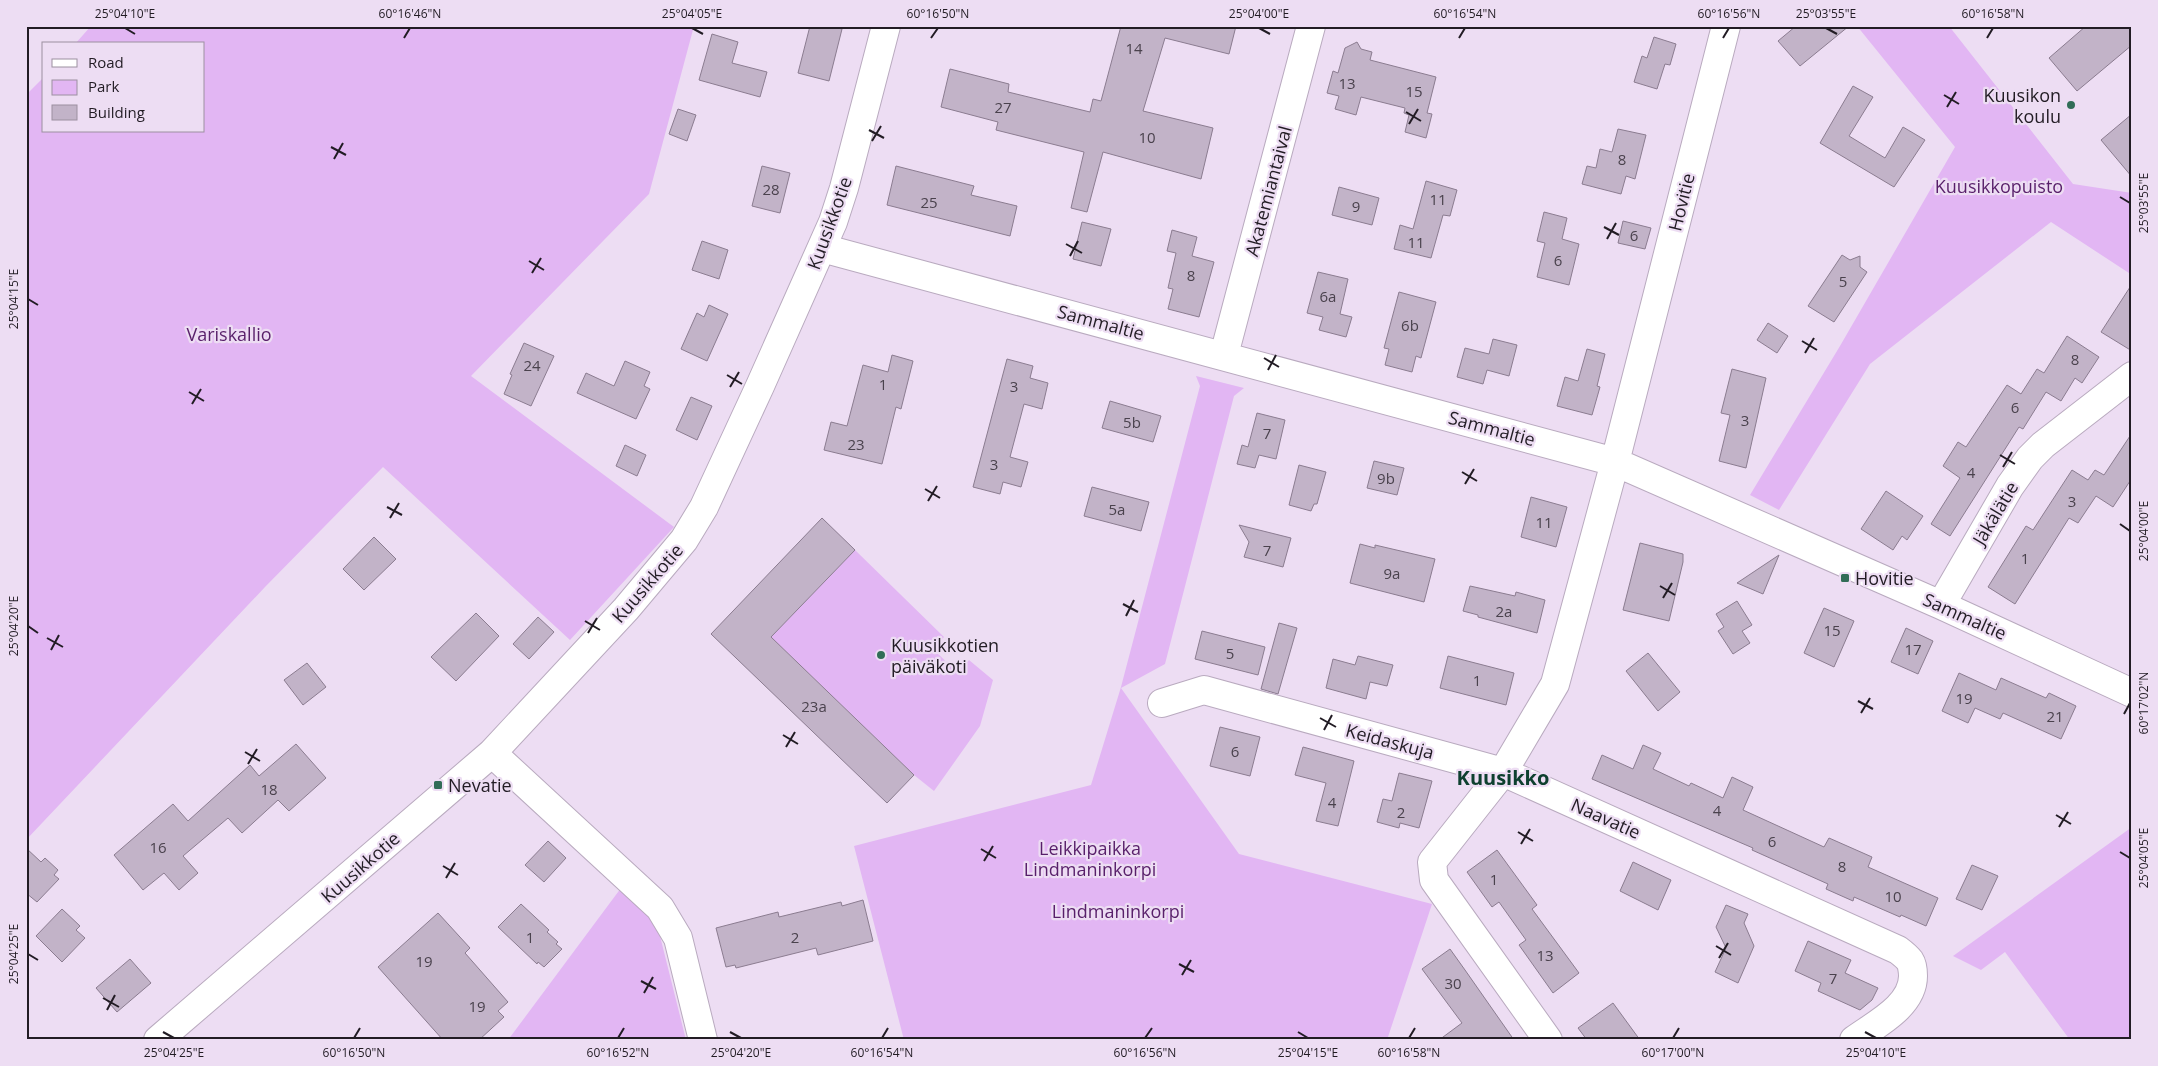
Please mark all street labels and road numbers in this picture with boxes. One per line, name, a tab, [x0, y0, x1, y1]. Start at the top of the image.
street label: Akatemiantaival	[1239, 123, 1297, 259]
street label: Hovitie	[1662, 171, 1700, 233]
street label: Kuusikkotie	[801, 173, 857, 273]
street label: Sammaltie	[1055, 299, 1147, 345]
street label: Sammaltie	[1446, 405, 1538, 451]
street label: Jäkälätie	[1966, 477, 2023, 551]
street label: Kuusikkotie	[606, 539, 688, 627]
street label: Sammaltie	[1920, 587, 2010, 645]
street label: Keidaskuja	[1343, 718, 1437, 764]
street label: Naavatie	[1567, 792, 1645, 844]
street label: Kuusikkotie	[316, 826, 404, 908]

